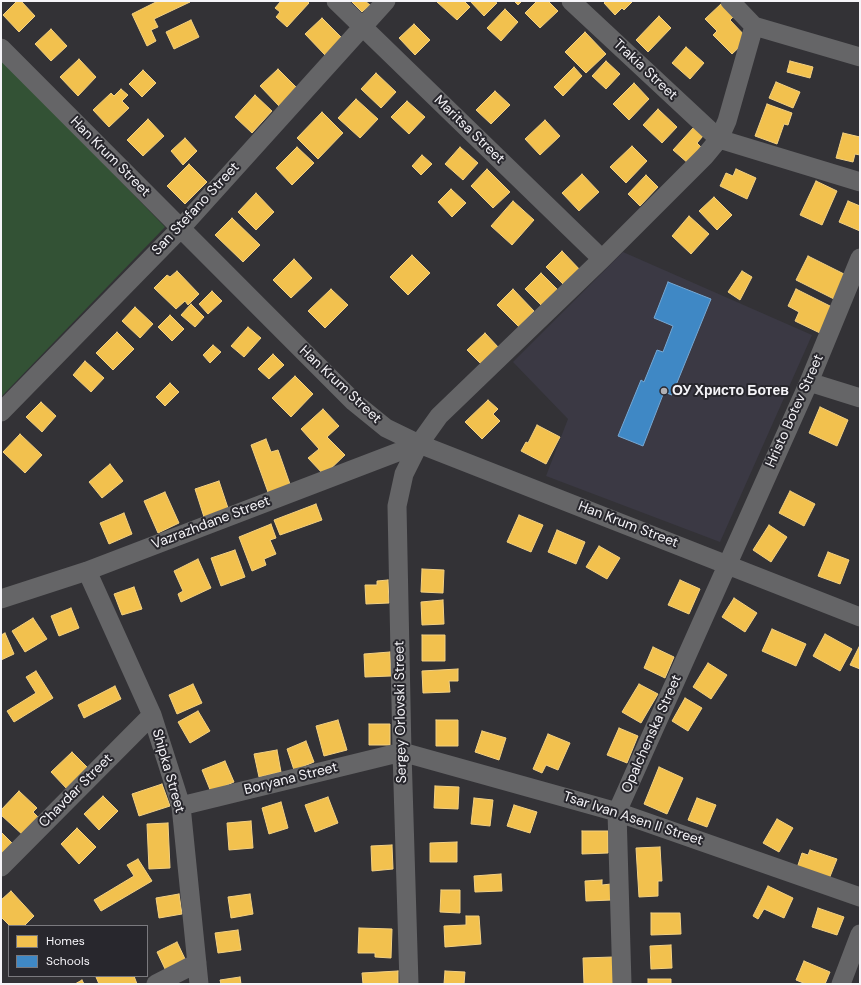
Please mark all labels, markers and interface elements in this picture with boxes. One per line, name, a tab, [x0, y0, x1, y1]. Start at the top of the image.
street label: Trakia Street	[610, 36, 680, 104]
street label: Maritsa Street	[430, 92, 508, 168]
street label: Han Krum Street	[67, 114, 153, 200]
street label: San Stefano Street	[149, 159, 243, 259]
street label: Han Krum Street	[295, 343, 385, 427]
street label: Hristo Botev Street	[762, 352, 828, 470]
place label: ОУ Христо Ботев	[672, 383, 789, 399]
marker: ОУ Христо Ботев	[659, 386, 669, 396]
street label: Vazrazhdane Street	[149, 493, 273, 553]
street label: Han Krum Street	[575, 498, 681, 552]
street label: Sergey Orlovski Street	[391, 640, 411, 784]
street label: Opalchenska Street	[618, 672, 686, 796]
street label: Shipka Street	[148, 727, 188, 815]
street label: Chavdar Street	[36, 751, 116, 831]
street label: Boryana Street	[242, 759, 340, 799]
street label: Tsar Ivan Asen II Street	[561, 788, 705, 850]
legend	[8, 925, 148, 977]
text: Homes	[46, 933, 85, 949]
text: Schools	[46, 953, 90, 969]

